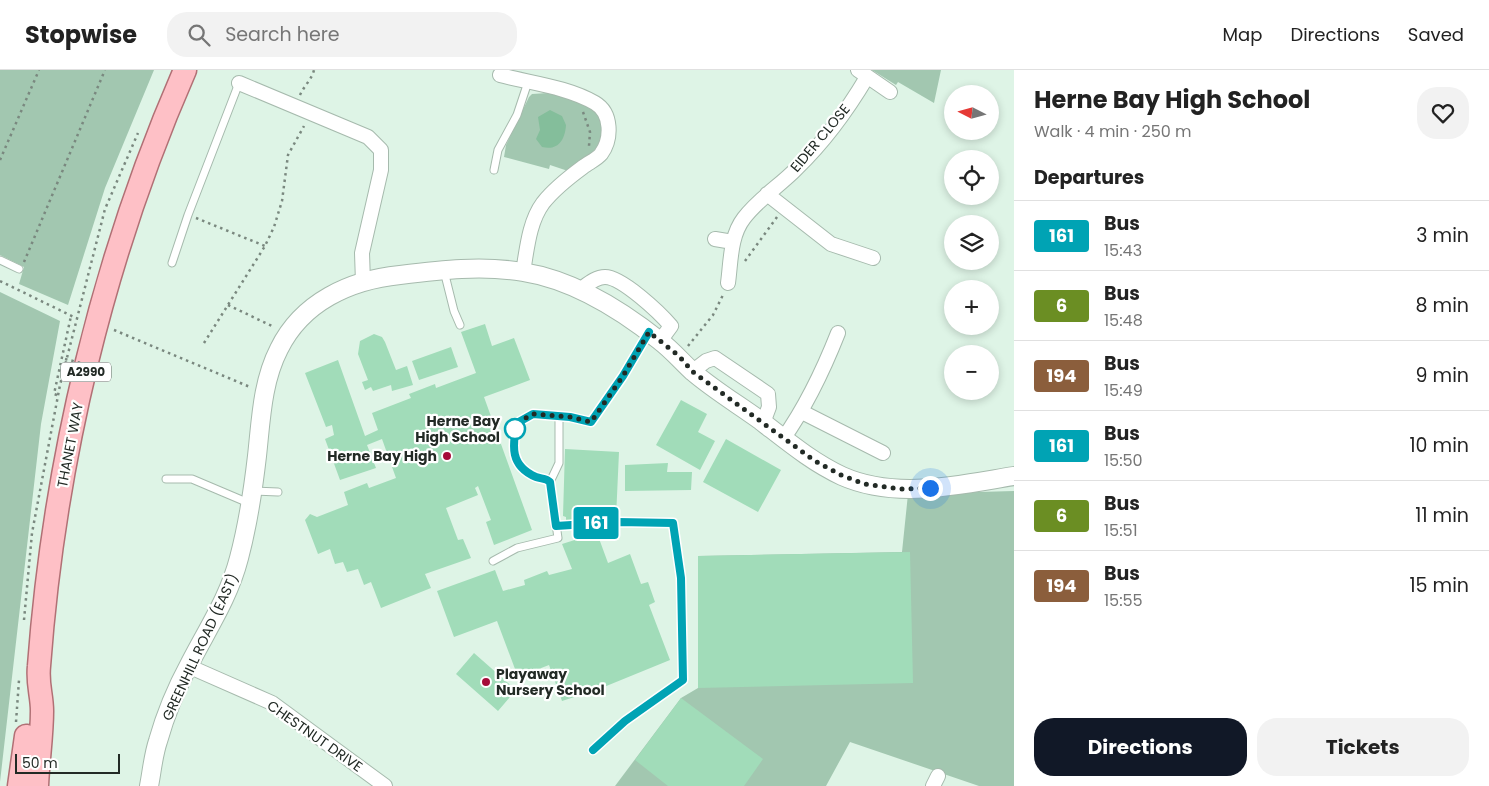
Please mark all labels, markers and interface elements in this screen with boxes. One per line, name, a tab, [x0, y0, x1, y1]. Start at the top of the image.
search box	[167, 12, 517, 57]
text: Stopwise	[25, 18, 137, 51]
icon: search	[185, 21, 213, 49]
text: Search here	[225, 21, 340, 48]
text: Map	[1223, 22, 1262, 47]
text: Directions	[1290, 22, 1380, 47]
text: Saved	[1408, 22, 1464, 47]
text: Herne Bay High School	[1034, 83, 1310, 116]
north arrow	[944, 85, 999, 140]
map controls	[944, 85, 999, 400]
button: heart	[1417, 87, 1469, 139]
street label: EIDER CLOSE	[786, 100, 854, 176]
text: Walk · 4 min · 250 m	[1034, 120, 1192, 143]
button: locate	[944, 150, 999, 205]
text: Departures	[1034, 164, 1144, 191]
text: Bus	[1104, 210, 1140, 237]
button: layers	[944, 215, 999, 270]
text: 3 min	[1416, 222, 1469, 249]
text: 161	[1049, 223, 1074, 248]
text: 15:43	[1104, 239, 1142, 262]
button: +	[944, 280, 999, 335]
text: Bus	[1104, 280, 1140, 307]
text: 8 min	[1416, 292, 1469, 319]
text: 6	[1056, 293, 1067, 318]
text: 15:48	[1104, 309, 1143, 332]
button: −	[944, 345, 999, 400]
text: Bus	[1104, 350, 1140, 377]
road number: A2990	[61, 362, 111, 382]
text: 9 min	[1416, 362, 1469, 389]
text: 194	[1046, 363, 1077, 388]
text: 15:49	[1104, 379, 1143, 402]
street label: THANET WAY	[52, 401, 88, 489]
place label: Herne Bay High School	[415, 411, 500, 447]
marker: Herne Bay High School	[504, 418, 526, 440]
text: Bus	[1104, 420, 1140, 447]
text: 10 min	[1410, 432, 1469, 459]
text: 161	[1049, 433, 1074, 458]
place label: Herne Bay High	[327, 446, 437, 466]
text: 15:50	[1104, 449, 1143, 472]
marker: Herne Bay High	[441, 450, 453, 462]
your location	[918, 476, 943, 501]
text: Bus	[1104, 490, 1140, 517]
text: 11 min	[1415, 502, 1469, 529]
text: 6	[1056, 503, 1067, 528]
line badge: 161	[567, 507, 625, 539]
text: 161	[583, 510, 609, 535]
text: 15:51	[1104, 519, 1138, 542]
text: Bus	[1104, 560, 1140, 587]
street label: GREENHILL ROAD (EAST)	[157, 570, 243, 724]
text: 15 min	[1410, 572, 1469, 599]
text: 194	[1046, 573, 1077, 598]
text: 15:55	[1104, 589, 1143, 612]
place label: Playaway Nursery School	[496, 664, 605, 700]
marker: Playaway Nursery School	[480, 676, 492, 688]
street label: CHESTNUT DRIVE	[263, 696, 367, 776]
button: Directions	[1034, 718, 1247, 776]
button: Tickets	[1257, 718, 1469, 776]
scale bar	[15, 751, 120, 774]
text: 50 m	[22, 753, 58, 773]

